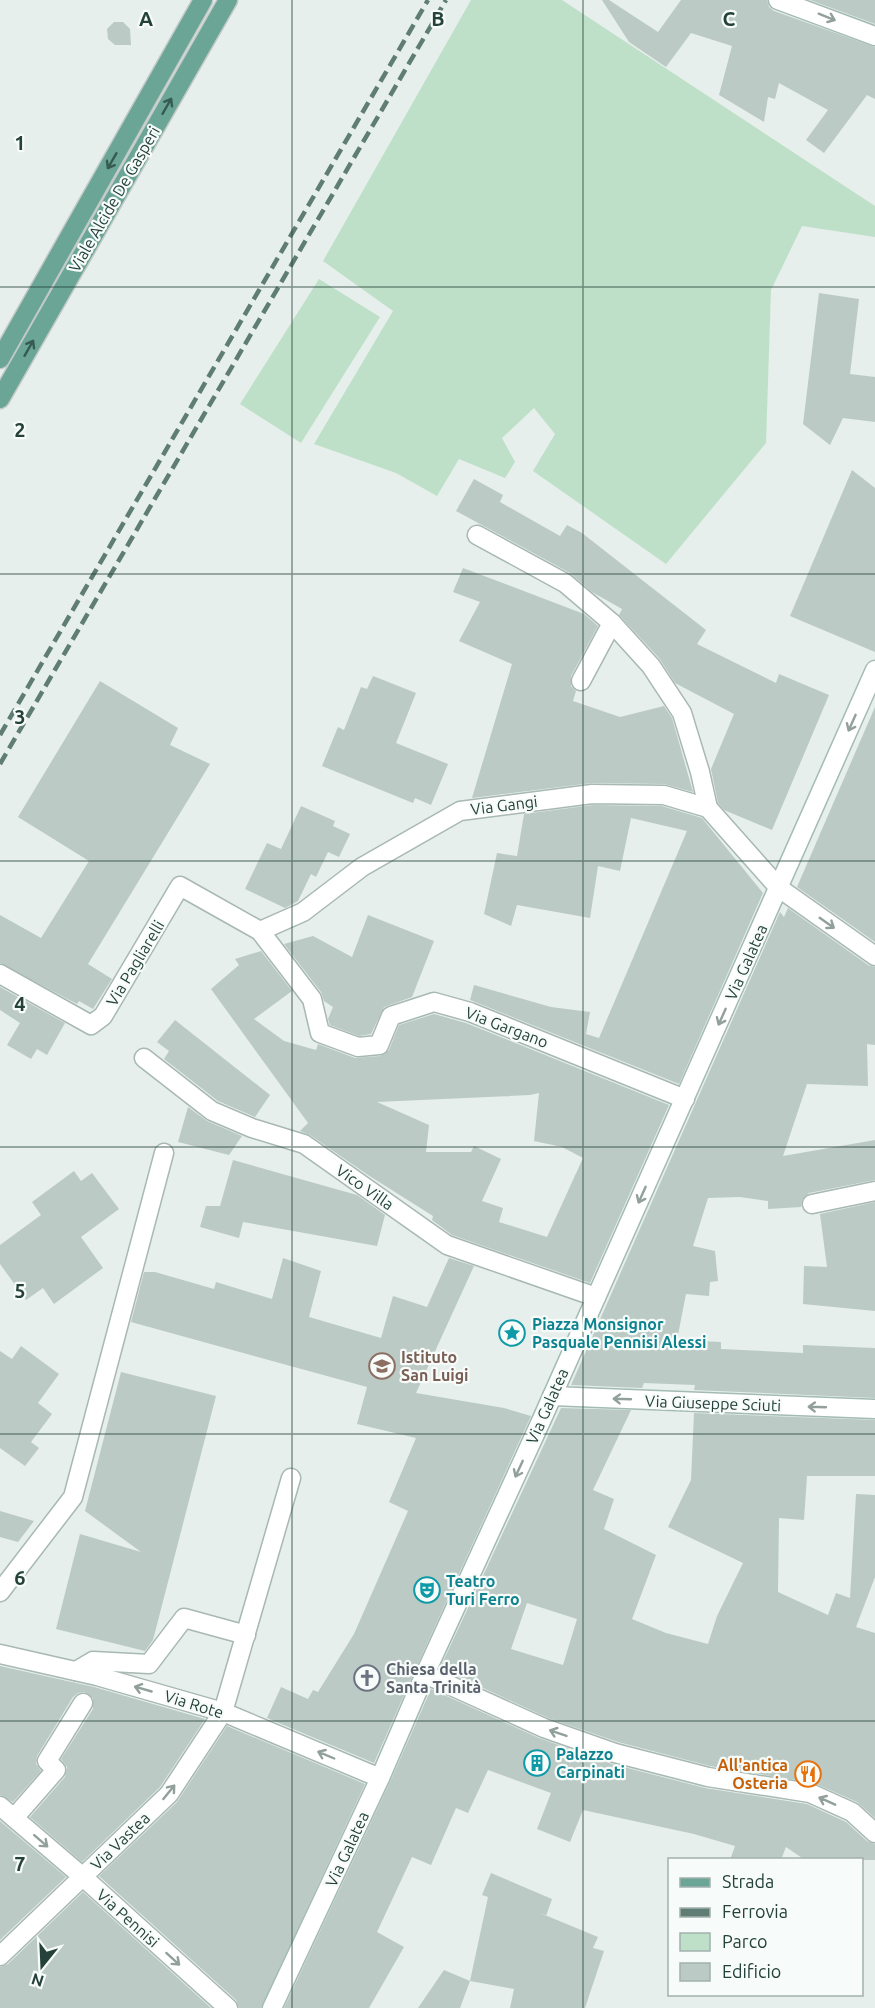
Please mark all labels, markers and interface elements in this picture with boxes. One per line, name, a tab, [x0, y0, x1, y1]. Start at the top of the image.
text: A	[139, 7, 153, 30]
text: B	[431, 7, 445, 30]
text: C	[723, 7, 736, 30]
one-way arrow	[817, 12, 836, 23]
one-way arrow	[162, 98, 174, 115]
street label: Viale Alcide De Gasperi	[65, 123, 163, 275]
text: 1	[14, 131, 26, 154]
one-way arrow	[106, 152, 118, 169]
one-way arrow	[23, 340, 35, 357]
text: 2	[14, 418, 26, 441]
text: 3	[14, 705, 26, 728]
one-way arrow	[845, 714, 857, 732]
street label: Via Gangi	[469, 792, 539, 818]
street label: Via Pagliarelli	[102, 917, 168, 1009]
one-way arrow	[818, 917, 834, 929]
street label: Via Galatea	[721, 921, 771, 1003]
text: 4	[14, 992, 26, 1015]
street label: Via Gargano	[463, 1003, 551, 1051]
one-way arrow	[715, 1008, 726, 1026]
street label: Vico Villa	[333, 1161, 397, 1213]
one-way arrow	[636, 1185, 647, 1203]
text: 5	[14, 1279, 26, 1302]
place label: Piazza Monsignor Pasquale Pennisi Alessi	[532, 1315, 707, 1351]
place icon: Piazza Monsignor Pasquale Pennisi Alessi	[497, 1318, 527, 1348]
place label: Istituto San Luigi	[401, 1348, 469, 1384]
school or university icon: Istituto San Luigi	[367, 1351, 397, 1381]
street label: Via Galatea	[522, 1365, 572, 1447]
street label: Via Giuseppe Sciuti	[645, 1392, 781, 1414]
one-way arrow	[612, 1393, 632, 1405]
one-way arrow	[807, 1401, 827, 1412]
one-way arrow	[513, 1459, 525, 1477]
text: 6	[14, 1566, 26, 1589]
place label: Teatro Turi Ferro	[446, 1572, 520, 1608]
theatre icon: Teatro Turi Ferro	[412, 1575, 442, 1605]
place label: Chiesa della Santa Trinità	[386, 1660, 481, 1696]
church icon: Chiesa della Santa Trinità	[352, 1663, 382, 1693]
one-way arrow	[134, 1683, 153, 1694]
street label: Via Rote	[162, 1686, 226, 1722]
one-way arrow	[549, 1727, 568, 1738]
place label: Palazzo Carpinati	[556, 1745, 625, 1781]
building icon: Palazzo Carpinati	[522, 1748, 552, 1778]
one-way arrow	[317, 1749, 336, 1760]
place label: All'antica Osteria	[717, 1756, 788, 1792]
restaurant icon: All'antica Osteria	[793, 1759, 823, 1789]
one-way arrow	[163, 1784, 176, 1800]
one-way arrow	[819, 1794, 837, 1806]
street label: Via Galatea	[322, 1808, 372, 1890]
street label: Via Vastea	[87, 1809, 153, 1873]
one-way arrow	[33, 1835, 49, 1848]
text: 7	[14, 1852, 26, 1875]
legend	[668, 1858, 863, 1996]
text: Strada	[722, 1871, 774, 1891]
street label: Via Pennisi	[93, 1885, 163, 1951]
text: Ferrovia	[722, 1901, 788, 1921]
text: Parco	[722, 1931, 768, 1951]
north arrow	[12, 1936, 72, 1996]
one-way arrow	[165, 1952, 180, 1966]
text: Edificio	[722, 1961, 781, 1981]
text: N	[29, 1970, 46, 1991]

